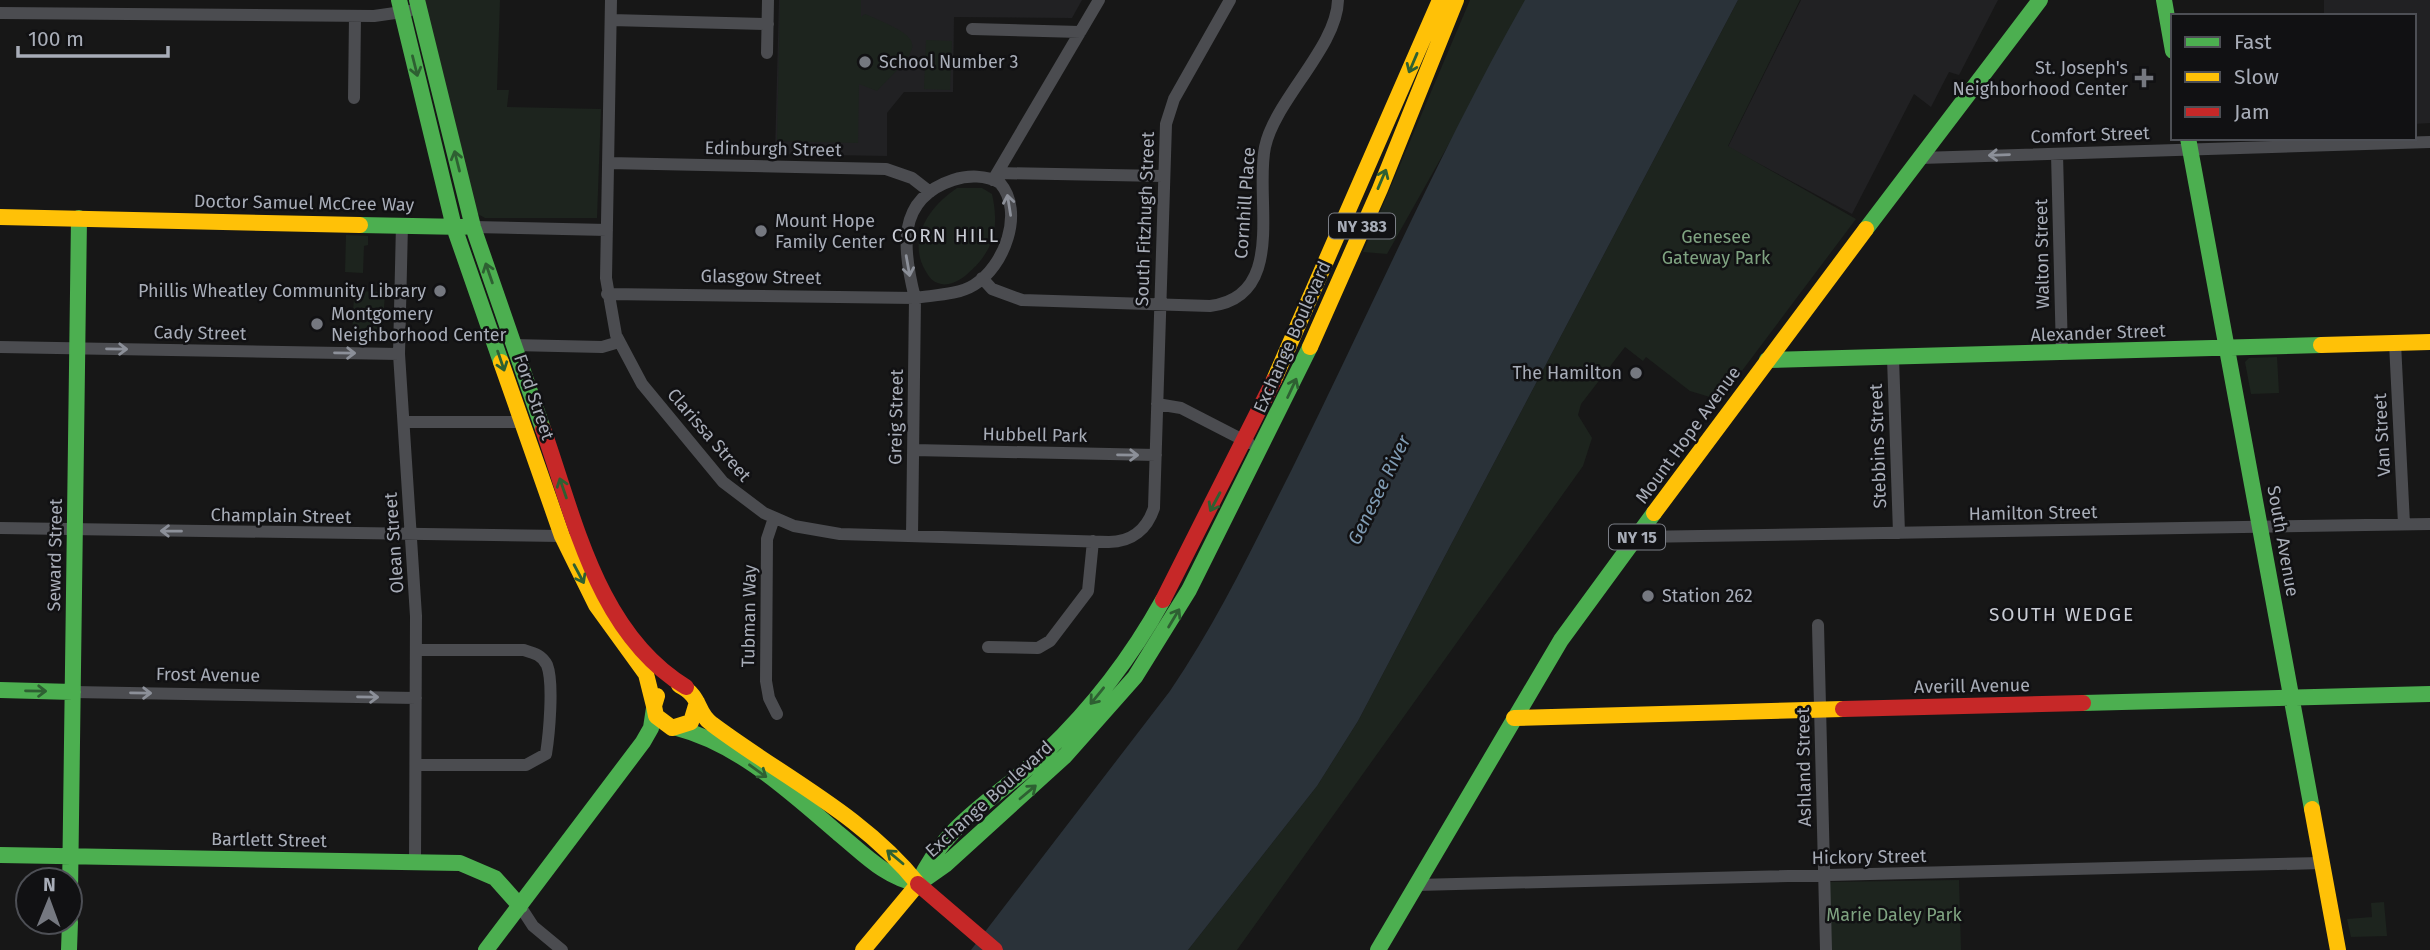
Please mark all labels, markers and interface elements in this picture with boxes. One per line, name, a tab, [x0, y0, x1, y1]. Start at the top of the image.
scale bar	[18, 14, 168, 58]
legend	[2171, 14, 2416, 140]
text: 100 m	[28, 26, 84, 52]
text: Fast	[2234, 29, 2272, 55]
place label: School Number 3	[879, 51, 1018, 73]
one-way arrow	[1406, 51, 1419, 73]
one-way arrow	[409, 54, 423, 77]
marker: School Number 3	[857, 54, 873, 70]
place label: St. Joseph's Neighborhood Center	[1953, 57, 2128, 100]
text: Slow	[2234, 64, 2279, 90]
marker: St. Joseph's Neighborhood Center	[2134, 68, 2154, 88]
text: Jam	[2234, 99, 2270, 125]
street label: Comfort Street	[2030, 122, 2150, 148]
street label: South Fitzhugh Street	[1131, 131, 1159, 307]
street label: Edinburgh Street	[704, 137, 842, 161]
street label: Cornhill Place	[1230, 146, 1260, 260]
one-way arrow	[1988, 149, 2011, 162]
one-way arrow	[450, 150, 463, 173]
one-way arrow	[1376, 169, 1389, 190]
street label: Doctor Samuel McCree Way	[194, 190, 415, 216]
one-way arrow	[1002, 194, 1015, 217]
street label: Walton Street	[2030, 198, 2054, 309]
place label: Mount Hope Family Center	[775, 210, 885, 253]
road number: NY 383	[1329, 214, 1395, 238]
marker: Mount Hope Family Center	[753, 223, 769, 239]
district label: CORN HILL	[892, 224, 1000, 247]
park label: Genesee Gateway Park	[1662, 226, 1771, 269]
one-way arrow	[902, 254, 915, 277]
street label: Exchange Boulevard	[1249, 258, 1335, 416]
one-way arrow	[482, 263, 494, 285]
street label: Glasgow Street	[700, 265, 822, 289]
place label: Phillis Wheatley Community Library	[138, 280, 426, 302]
marker: Phillis Wheatley Community Library	[432, 283, 448, 299]
place label: Montgomery Neighborhood Center	[331, 303, 506, 346]
marker: Montgomery Neighborhood Center	[309, 316, 325, 332]
street label: Alexander Street	[2030, 320, 2166, 346]
street label: Cady Street	[153, 321, 247, 345]
one-way arrow	[105, 342, 128, 356]
one-way arrow	[333, 347, 356, 360]
one-way arrow	[496, 349, 508, 371]
street label: Ford Street	[509, 351, 559, 443]
place label: The Hamilton	[1512, 362, 1622, 384]
street label: Mount Hope Avenue	[1631, 362, 1745, 508]
marker: The Hamilton	[1628, 365, 1644, 381]
street label: Greig Street	[884, 369, 908, 465]
one-way arrow	[1286, 378, 1299, 399]
street label: Stebbins Street	[1865, 383, 1891, 509]
street label: Clarissa Street	[662, 384, 756, 487]
street label: Van Street	[2369, 392, 2395, 477]
street label: Hubbell Park	[982, 423, 1088, 447]
water label: Genesee River	[1343, 431, 1416, 548]
one-way arrow	[1117, 448, 1140, 462]
one-way arrow	[556, 478, 568, 500]
street label: South Avenue	[2262, 484, 2304, 598]
street label: Olean Street	[379, 491, 409, 594]
one-way arrow	[1207, 491, 1221, 512]
street label: Seward Street	[43, 498, 67, 612]
street label: Hamilton Street	[1968, 501, 2098, 525]
street label: Champlain Street	[211, 504, 352, 528]
one-way arrow	[160, 524, 183, 538]
road number: NY 15	[1609, 524, 1665, 550]
one-way arrow	[573, 563, 586, 584]
street label: Tubman Way	[737, 564, 761, 668]
place label: Station 262	[1662, 585, 1753, 607]
marker: Station 262	[1640, 588, 1656, 604]
district label: SOUTH WEDGE	[1989, 603, 2135, 626]
one-way arrow	[1167, 609, 1181, 629]
street label: Frost Avenue	[156, 663, 260, 687]
street label: Averill Avenue	[1914, 674, 2030, 698]
one-way arrow	[25, 684, 48, 698]
one-way arrow	[129, 686, 152, 700]
one-way arrow	[1090, 686, 1105, 704]
one-way arrow	[357, 690, 380, 704]
street label: Ashland Street	[1792, 707, 1816, 827]
street label: Exchange Boulevard	[921, 736, 1057, 862]
one-way arrow	[748, 764, 767, 778]
one-way arrow	[1019, 784, 1037, 800]
street label: Bartlett Street	[211, 828, 327, 852]
street label: Hickory Street	[1811, 845, 1927, 869]
one-way arrow	[886, 849, 904, 865]
north arrow	[14, 866, 84, 936]
text: N	[43, 873, 56, 896]
park label: Marie Daley Park	[1826, 904, 1962, 926]

